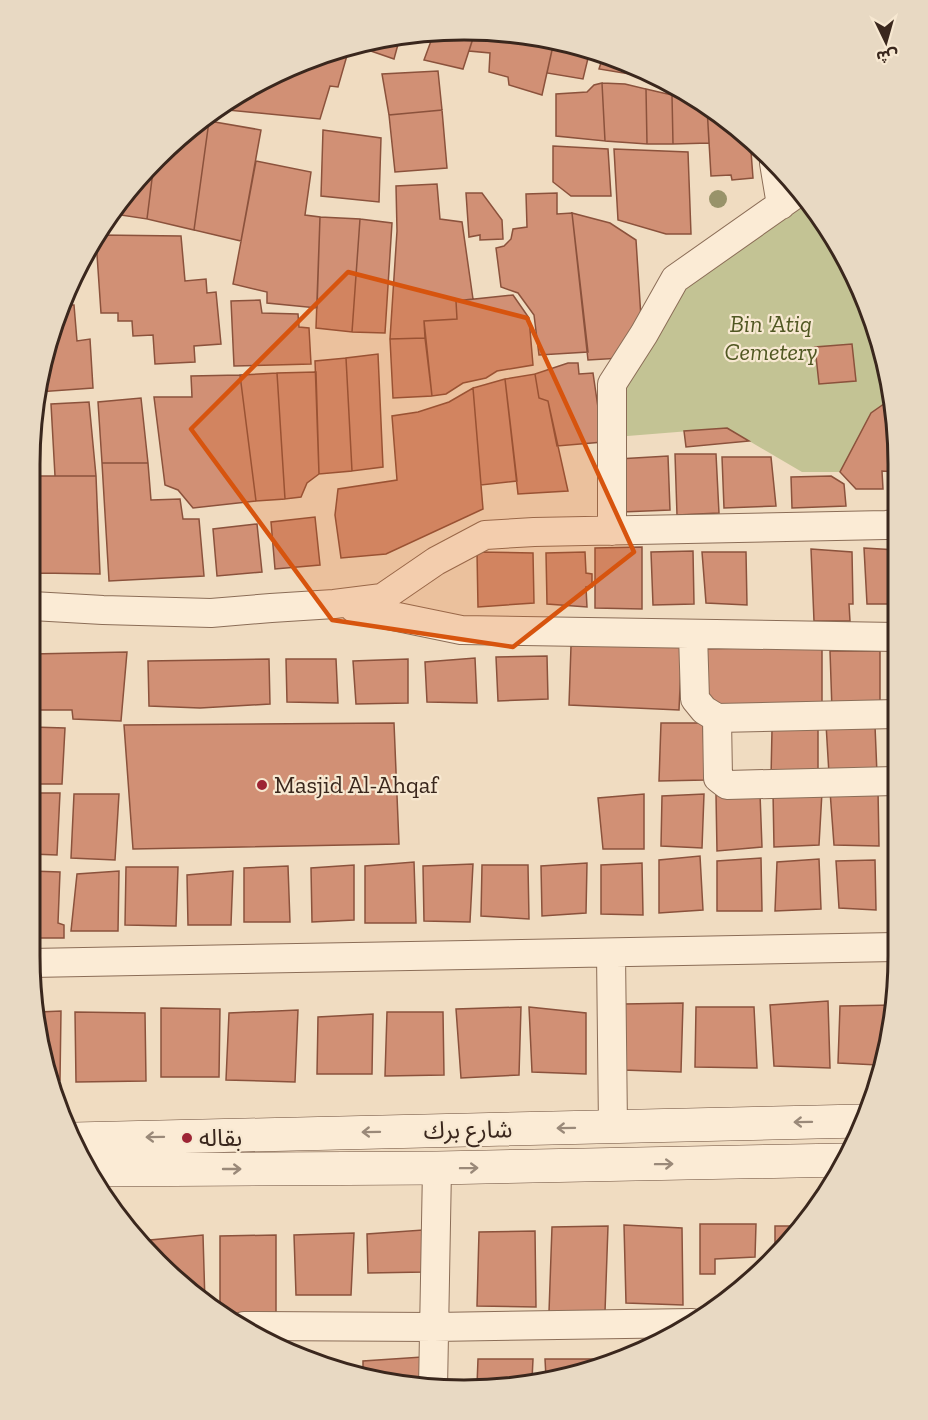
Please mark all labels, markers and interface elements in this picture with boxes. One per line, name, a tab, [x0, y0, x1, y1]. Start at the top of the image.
north arrow	[856, 12, 916, 72]
text: ش	[875, 46, 899, 67]
park label: Bin 'Atiq Cemetery	[724, 309, 818, 366]
place label: Masjid Al-Ahqaf	[274, 770, 440, 799]
marker: Masjid Al-Ahqaf	[255, 778, 269, 792]
street label: شارع برك	[423, 1114, 513, 1148]
one-way arrow	[794, 1116, 814, 1128]
one-way arrow	[557, 1122, 577, 1133]
place label: بقاله	[199, 1123, 242, 1152]
one-way arrow	[362, 1126, 382, 1138]
one-way arrow	[146, 1131, 166, 1143]
marker: بقاله	[180, 1131, 194, 1145]
one-way arrow	[654, 1158, 674, 1170]
one-way arrow	[459, 1162, 479, 1173]
one-way arrow	[222, 1163, 242, 1175]

